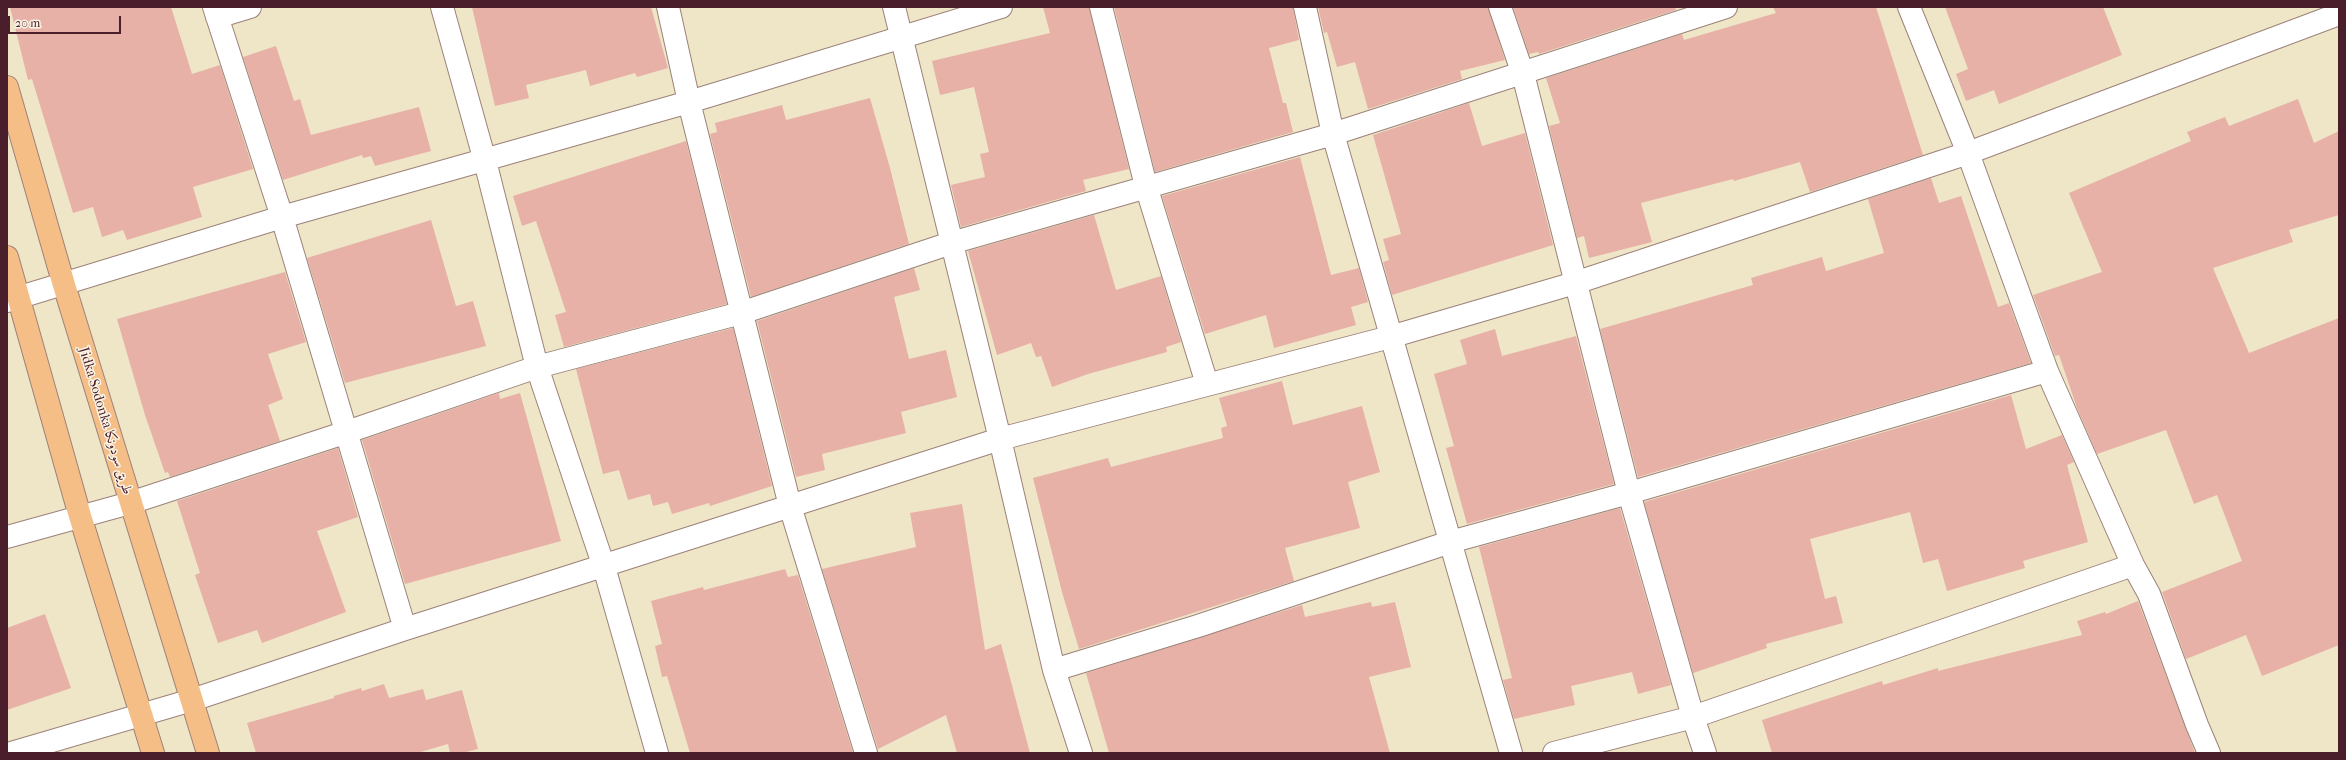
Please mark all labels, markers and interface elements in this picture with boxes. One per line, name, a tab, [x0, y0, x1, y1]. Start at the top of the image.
scale bar	[10, 8, 123, 34]
text: 20 m	[15, 16, 40, 30]
street label: Jidka Sodonka طريق سودونكا	[75, 345, 135, 497]

